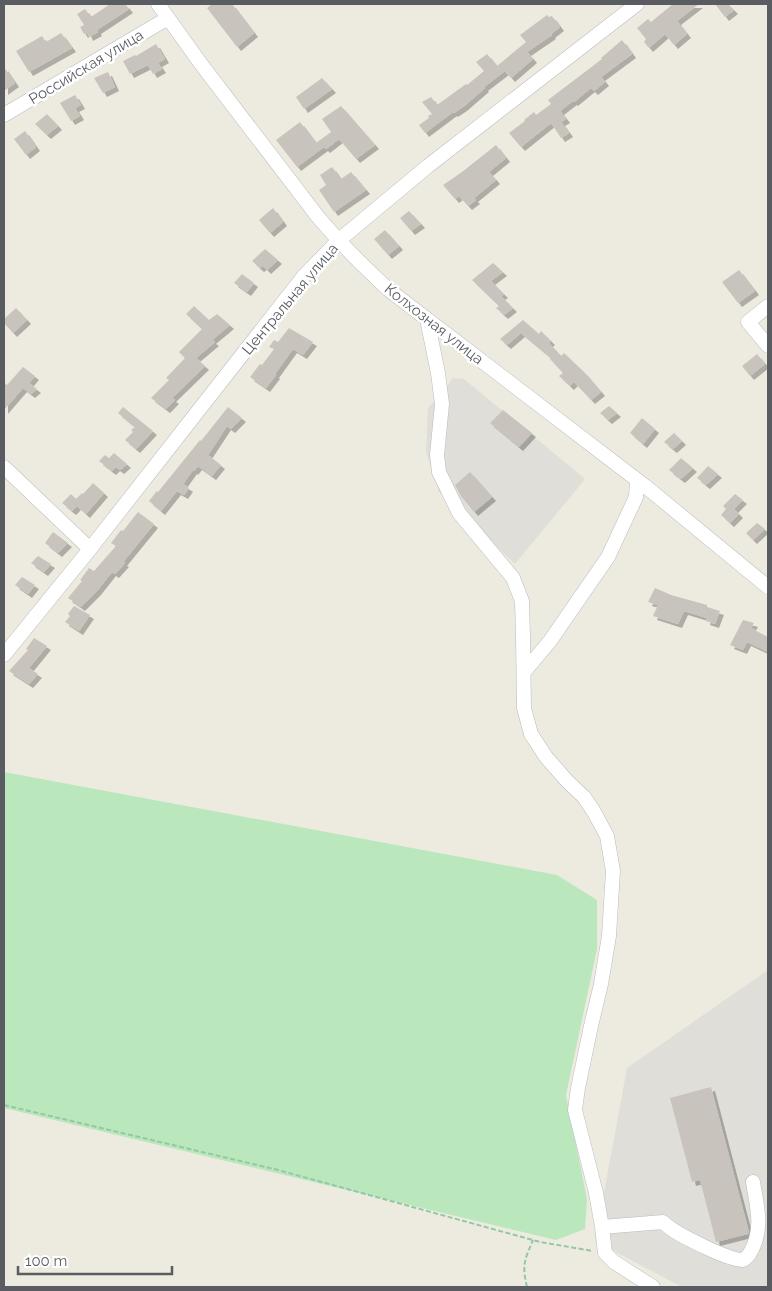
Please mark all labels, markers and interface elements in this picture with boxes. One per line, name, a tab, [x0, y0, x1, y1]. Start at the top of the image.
street label: Российская улица	[26, 26, 146, 108]
street label: Центральная улица	[238, 240, 342, 358]
street label: Колхозная улица	[381, 280, 487, 368]
scale bar	[18, 1244, 171, 1276]
text: 100 m	[25, 1252, 67, 1270]

